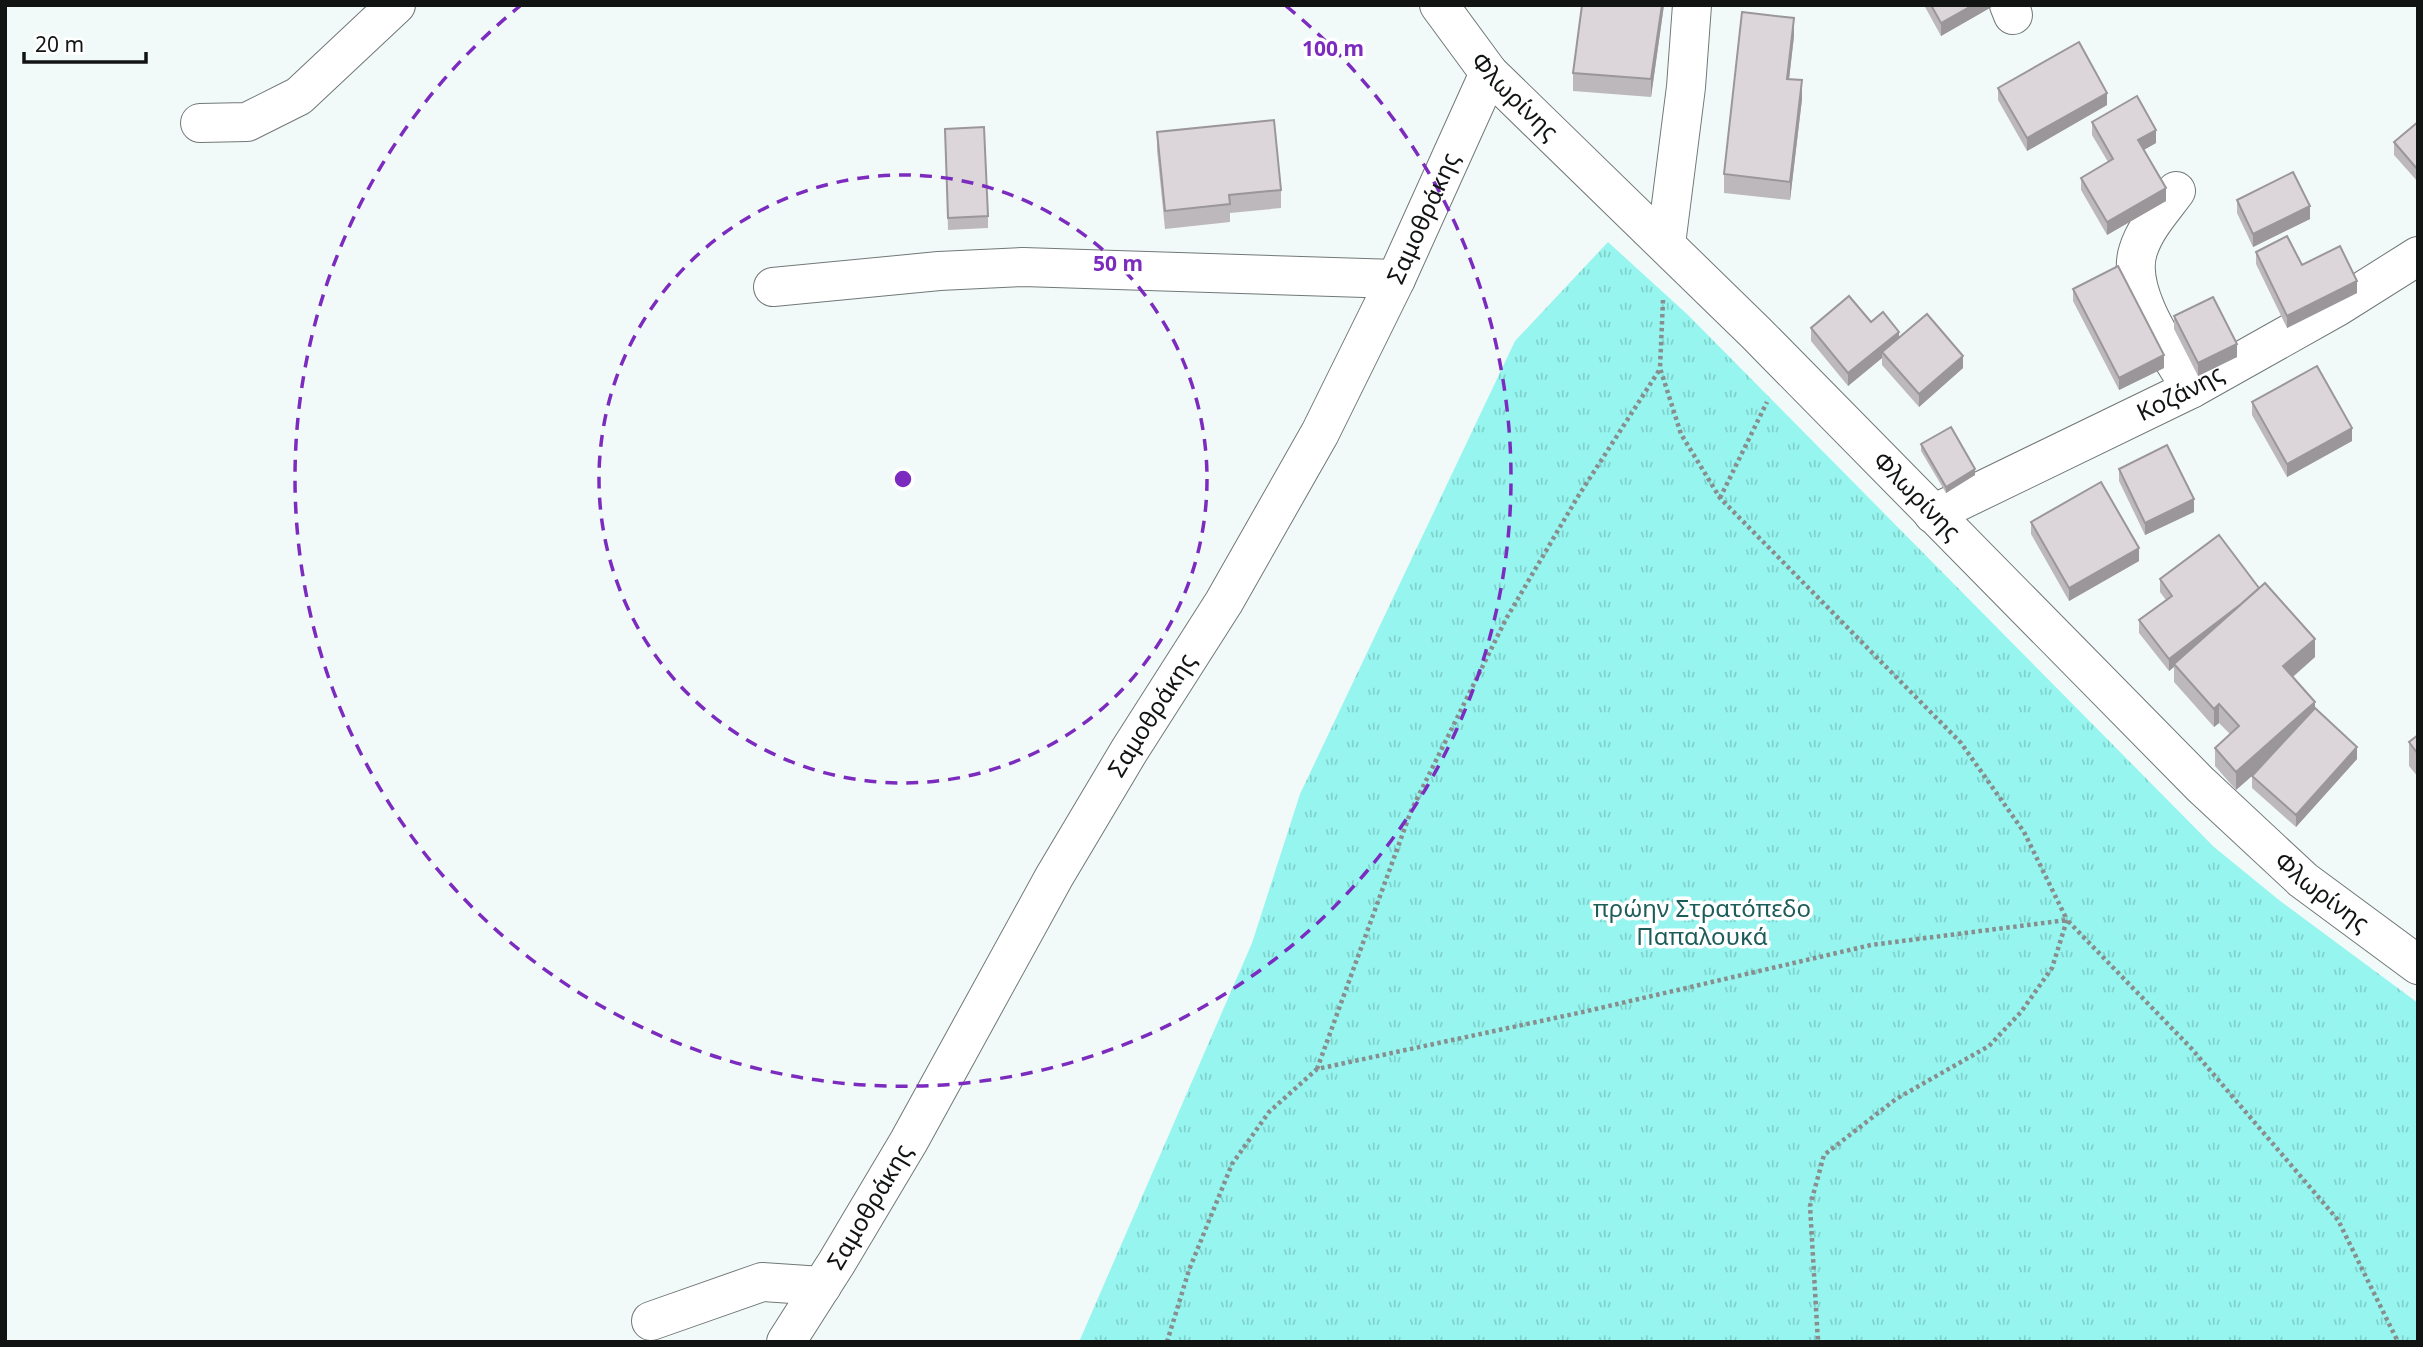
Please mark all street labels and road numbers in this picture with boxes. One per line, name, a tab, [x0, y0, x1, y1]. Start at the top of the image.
street label: Φλωρίνης	[1464, 45, 1567, 147]
street label: Σαμοθράκης	[1378, 147, 1466, 289]
street label: Κοζάνης	[2131, 356, 2229, 428]
street label: Φλωρίνης	[1867, 444, 1969, 547]
street label: Σαμοθράκης	[1099, 646, 1202, 783]
street label: Φλωρίνης	[2268, 844, 2377, 939]
street label: Σαμοθράκης	[818, 1137, 919, 1275]

